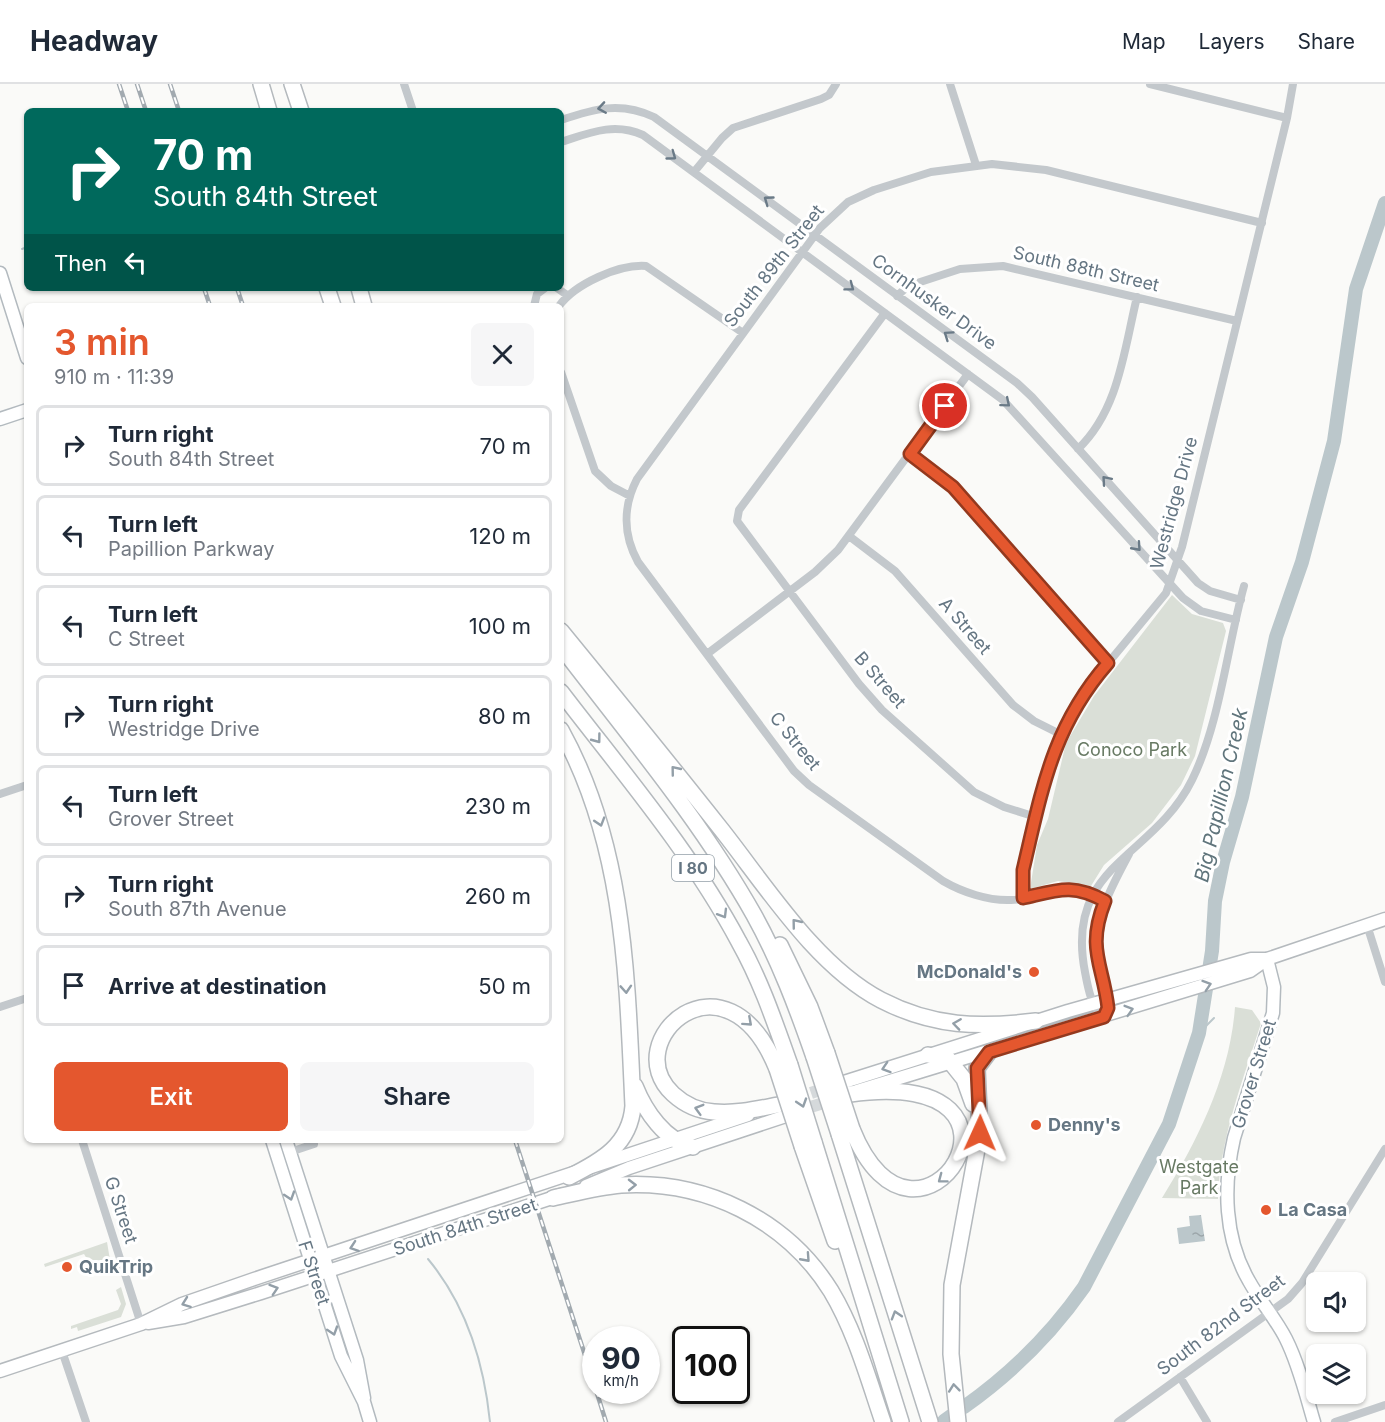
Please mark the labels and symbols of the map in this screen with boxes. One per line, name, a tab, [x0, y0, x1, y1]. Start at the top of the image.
one-way arrow	[598, 102, 607, 114]
one-way arrow	[666, 149, 677, 160]
one-way arrow	[764, 196, 775, 207]
street label: South 89th Street	[719, 200, 828, 331]
street label: South 88th Street	[1011, 241, 1161, 296]
street label: Cornhusker Drive	[868, 249, 1001, 354]
one-way arrow	[843, 280, 854, 291]
one-way arrow	[944, 331, 955, 342]
pin	[919, 380, 970, 431]
one-way arrow	[999, 396, 1010, 407]
street label: Westridge Drive	[1146, 434, 1201, 571]
one-way arrow	[1102, 477, 1113, 487]
one-way arrow	[1130, 540, 1141, 551]
street label: A Street	[935, 593, 996, 658]
street label: B Street	[850, 647, 911, 712]
water label: Big Papillion Creek	[1189, 705, 1253, 884]
street label: C Street	[766, 707, 825, 774]
one-way arrow	[589, 732, 600, 743]
park label: Conoco Park	[1077, 739, 1187, 760]
one-way arrow	[671, 766, 682, 777]
one-way arrow	[593, 816, 605, 827]
road number: I 80	[672, 855, 714, 881]
one-way arrow	[716, 908, 727, 918]
one-way arrow	[793, 919, 804, 930]
place label: McDonald's	[917, 961, 1022, 982]
marker: McDonald's	[1027, 965, 1041, 979]
one-way arrow	[1201, 980, 1212, 992]
one-way arrow	[619, 984, 632, 994]
one-way arrow	[1123, 1004, 1134, 1017]
one-way arrow	[740, 1015, 751, 1026]
street label: Grover Street	[1227, 1017, 1280, 1131]
one-way arrow	[952, 1019, 961, 1031]
one-way arrow	[881, 1061, 892, 1074]
one-way arrow	[795, 1097, 807, 1108]
position arrow	[948, 1101, 1012, 1165]
one-way arrow	[695, 1104, 705, 1116]
place label: Denny's	[1048, 1114, 1121, 1135]
marker: Denny's	[1029, 1118, 1043, 1132]
park label: Westgate Park	[1159, 1156, 1239, 1198]
one-way arrow	[937, 1172, 948, 1183]
street label: G Street	[101, 1174, 142, 1246]
one-way arrow	[627, 1179, 636, 1191]
one-way arrow	[283, 1190, 295, 1201]
street label: South 84th Street	[390, 1193, 539, 1260]
place label: La Casa	[1278, 1199, 1347, 1220]
marker: La Casa	[1259, 1203, 1273, 1217]
street label: F Street	[294, 1238, 335, 1308]
one-way arrow	[349, 1239, 360, 1252]
one-way arrow	[799, 1251, 810, 1262]
place label: QuikTrip	[79, 1256, 153, 1277]
marker: QuikTrip	[60, 1260, 74, 1274]
street label: South 82nd Street	[1153, 1270, 1289, 1379]
one-way arrow	[268, 1284, 279, 1296]
one-way arrow	[181, 1295, 192, 1308]
one-way arrow	[891, 1310, 903, 1321]
one-way arrow	[326, 1325, 339, 1336]
speed limit sign: 100	[672, 1326, 750, 1404]
one-way arrow	[948, 1384, 961, 1393]

